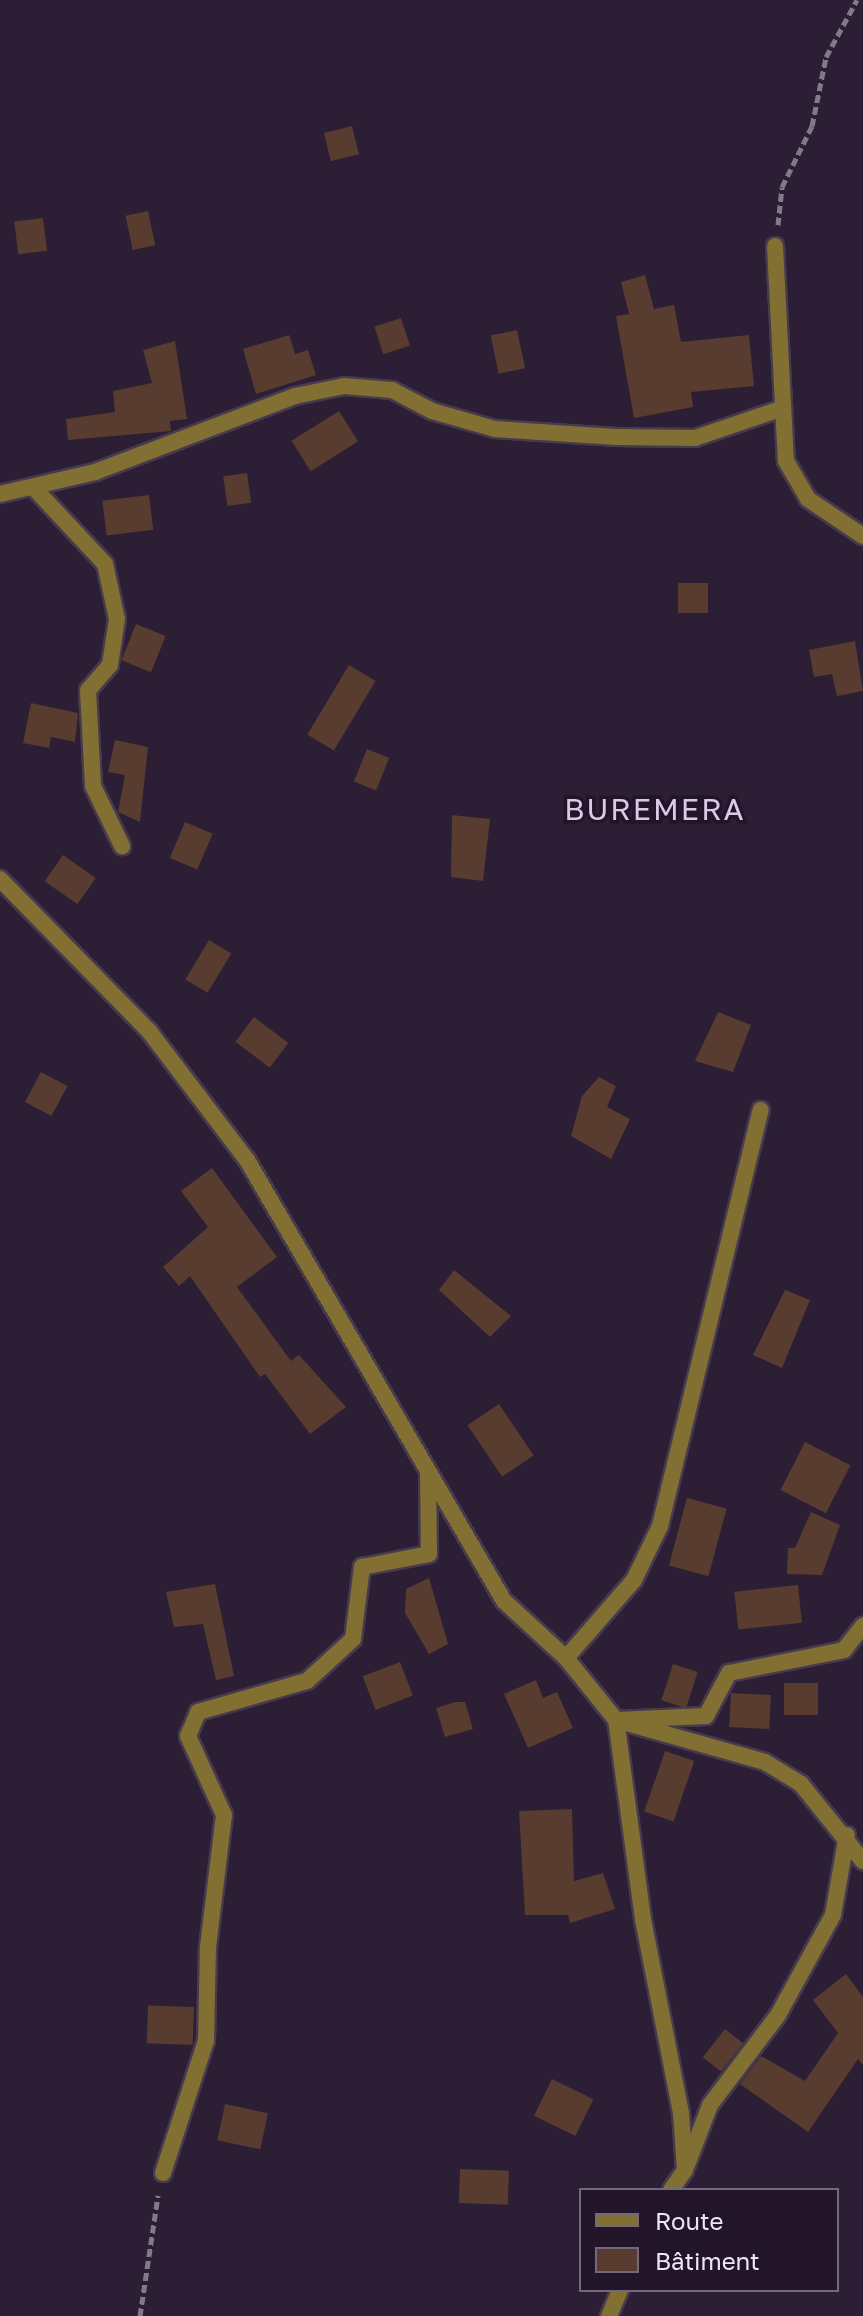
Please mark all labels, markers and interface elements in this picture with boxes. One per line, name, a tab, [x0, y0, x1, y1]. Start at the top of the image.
district label: BUREMERA	[564, 791, 746, 827]
legend	[579, 2188, 839, 2292]
text: Route	[655, 2206, 724, 2235]
text: Bâtiment	[655, 2246, 760, 2275]

